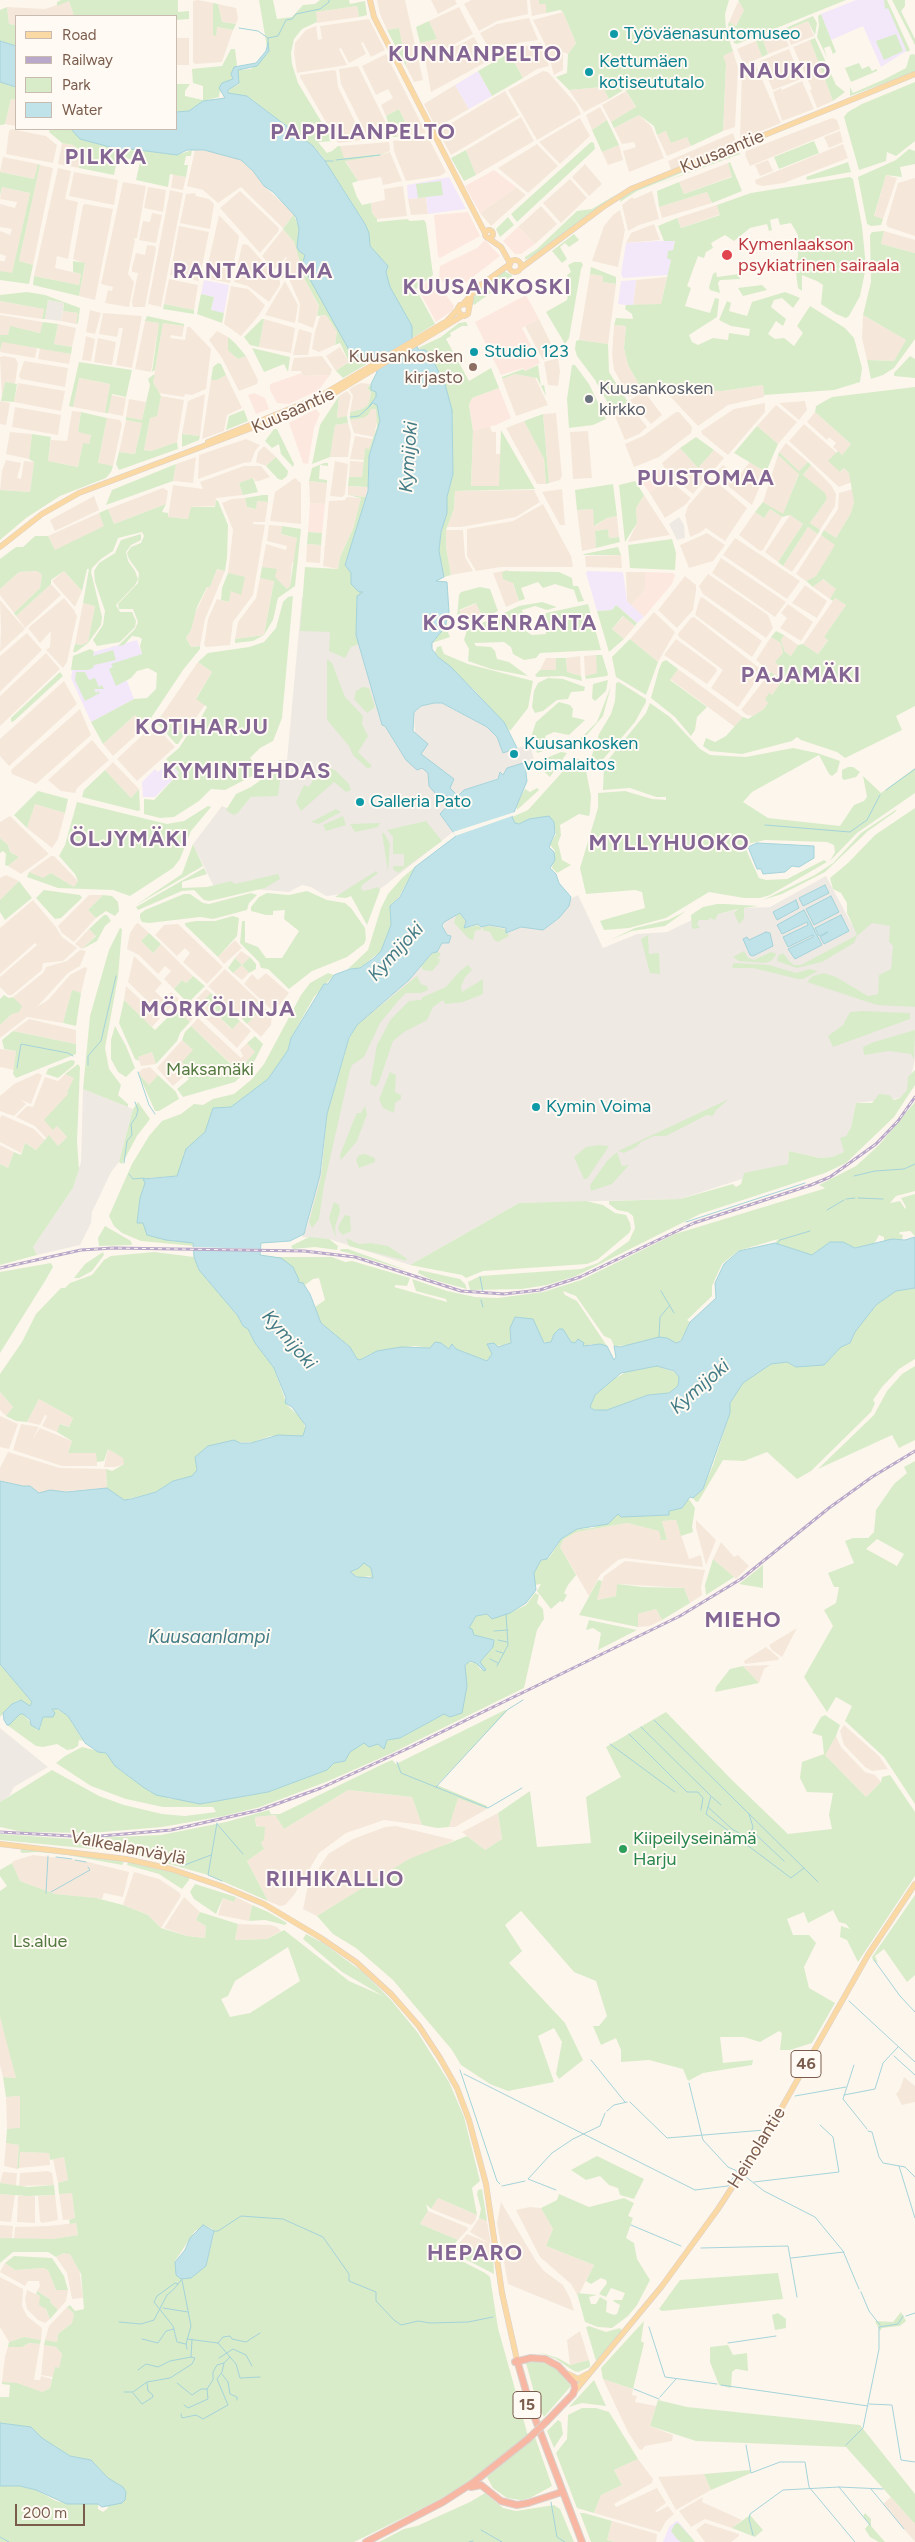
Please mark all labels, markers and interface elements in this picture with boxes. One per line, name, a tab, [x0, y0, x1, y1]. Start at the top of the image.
legend	[15, 15, 178, 130]
place label: Työväenasuntomuseo	[624, 23, 800, 45]
text: Road	[62, 26, 97, 44]
marker: Työväenasuntomuseo	[608, 28, 620, 40]
district label: KUNNANPELTO	[387, 42, 563, 68]
text: Railway	[62, 51, 113, 69]
place label: Kettumäen kotiseututalo	[599, 51, 704, 94]
district label: NAUKIO	[738, 59, 832, 85]
marker: Kettumäen kotiseututalo	[583, 66, 595, 78]
text: Park	[62, 76, 91, 94]
text: Water	[62, 101, 102, 119]
district label: PAPPILANPELTO	[269, 120, 457, 146]
street label: Kuusaantie	[677, 125, 767, 179]
district label: PILKKA	[64, 145, 148, 171]
place label: Kymenlaakson psykiatrinen sairaala	[738, 234, 899, 276]
marker: Kymenlaakson psykiatrinen sairaala	[720, 248, 734, 262]
district label: RANTAKULMA	[171, 259, 335, 285]
district label: KUUSANKOSKI	[401, 275, 573, 301]
place label: Studio 123	[484, 341, 569, 363]
place label: Kuusankosken kirjasto	[349, 346, 463, 388]
marker: Studio 123	[468, 346, 480, 358]
marker: Kuusankosken kirjasto	[467, 361, 479, 373]
place label: Kuusankosken kirkko	[599, 378, 713, 420]
street label: Kuusaantie	[248, 383, 338, 439]
marker: Kuusankosken kirkko	[583, 393, 595, 405]
water label: Kymijoki	[395, 421, 423, 493]
district label: PUISTOMAA	[636, 466, 776, 492]
district label: KOSKENRANTA	[421, 611, 599, 637]
district label: PAJAMÄKI	[740, 663, 862, 689]
district label: KOTIHARJU	[134, 715, 270, 741]
place label: Kuusankosken voimalaitos	[524, 733, 638, 776]
marker: Kuusankosken voimalaitos	[508, 748, 520, 760]
district label: KYMINTEHDAS	[161, 759, 333, 785]
place label: Galleria Pato	[370, 791, 471, 813]
marker: Galleria Pato	[354, 796, 366, 808]
district label: ÖLJYMÄKI	[68, 827, 190, 853]
district label: MYLLYHUOKO	[587, 831, 751, 857]
water label: Kymijoki	[363, 918, 429, 986]
district label: MÖRKÖLINJA	[139, 997, 297, 1023]
park label: Maksamäki	[166, 1059, 254, 1081]
place label: Kymin Voima	[546, 1096, 651, 1118]
marker: Kymin Voima	[530, 1101, 542, 1113]
water label: Kymijoki	[257, 1306, 321, 1374]
water label: Kymijoki	[666, 1355, 734, 1419]
district label: MIEHO	[704, 1608, 782, 1634]
water label: Kuusaanlampi	[148, 1626, 270, 1648]
street label: Valkealanväylä	[69, 1826, 187, 1870]
place label: Kiipeilyseinämä Harju	[633, 1828, 756, 1870]
marker: Kiipeilyseinämä Harju	[617, 1843, 629, 1855]
district label: RIIHIKALLIO	[264, 1867, 406, 1893]
park label: Ls.alue	[13, 1931, 67, 1953]
road number: 46	[791, 2050, 821, 2078]
street label: Heinolantie	[723, 2103, 791, 2193]
district label: HEPARO	[426, 2241, 524, 2267]
road number: 15	[513, 2392, 541, 2418]
scale bar	[18, 2494, 88, 2526]
text: 200 m	[23, 2504, 67, 2522]

